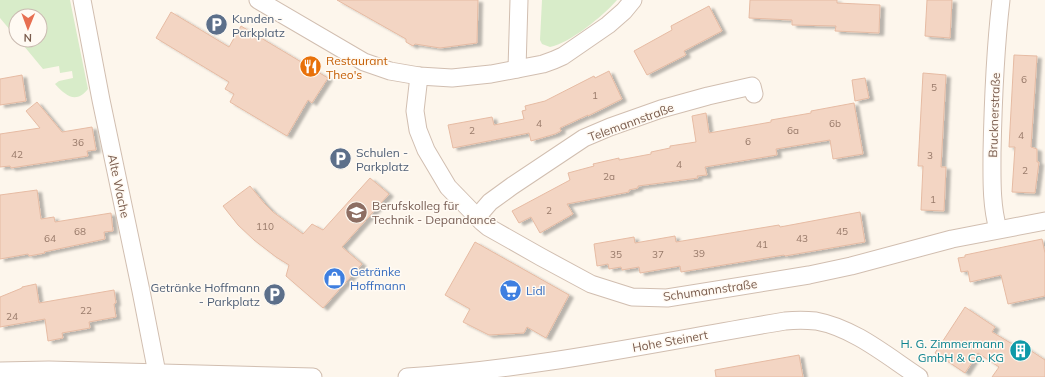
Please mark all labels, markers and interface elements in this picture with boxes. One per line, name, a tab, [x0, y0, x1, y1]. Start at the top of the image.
north arrow	[8, 8, 48, 48]
place label: Kunden - Parkplatz	[232, 11, 285, 40]
parking icon: Kunden - Parkplatz	[204, 12, 230, 38]
text: N	[24, 31, 32, 45]
place label: Restaurant Theo's	[326, 53, 388, 82]
restaurant icon: Restaurant Theo's	[297, 54, 323, 80]
street label: Brucknerstraße	[985, 72, 1003, 158]
house number: 6	[1021, 73, 1027, 86]
house number: 5	[931, 81, 937, 94]
house number: 1	[592, 89, 598, 102]
street label: Telemannstraße	[586, 100, 676, 144]
house number: 4	[536, 117, 542, 130]
house number: 6b	[829, 117, 841, 130]
house number: 2	[469, 124, 475, 137]
house number: 6a	[787, 124, 799, 137]
house number: 4	[1018, 129, 1024, 142]
house number: 6	[745, 135, 751, 148]
house number: 36	[72, 136, 84, 149]
place label: Schulen - Parkplatz	[356, 145, 409, 174]
parking icon: Schulen - Parkplatz	[327, 146, 353, 172]
house number: 42	[11, 148, 23, 161]
house number: 3	[927, 149, 933, 162]
street label: Alte Wache	[105, 153, 133, 219]
house number: 4	[676, 158, 682, 171]
house number: 2	[1022, 164, 1028, 177]
house number: 2a	[603, 170, 615, 183]
house number: 1	[930, 193, 936, 206]
place label: Berufskolleg für Technik - Depandance	[372, 198, 496, 227]
school or university icon: Berufskolleg für Technik - Depandance	[343, 199, 369, 225]
house number: 2	[546, 204, 552, 217]
house number: 110	[256, 220, 274, 233]
house number: 68	[74, 225, 86, 238]
house number: 45	[836, 225, 848, 238]
house number: 64	[44, 232, 56, 245]
house number: 43	[796, 232, 808, 245]
house number: 41	[756, 238, 768, 251]
house number: 39	[693, 247, 705, 260]
house number: 35	[610, 248, 622, 261]
house number: 37	[652, 248, 664, 261]
place label: Getränke Hoffmann	[350, 264, 406, 293]
shop icon: Getränke Hoffmann	[321, 265, 347, 291]
street label: Schumannstraße	[662, 276, 758, 304]
supermarket icon: Lidl	[497, 277, 523, 303]
place label: Getränke Hoffmann - Parkplatz	[151, 280, 260, 309]
parking icon: Getränke Hoffmann - Parkplatz	[262, 281, 288, 307]
place label: Lidl	[526, 283, 545, 298]
house number: 22	[80, 304, 92, 317]
house number: 24	[6, 310, 18, 323]
street label: Hohe Steinert	[631, 327, 709, 355]
place label: H. G. Zimmermann GmbH & Co. KG	[901, 336, 1004, 365]
building icon: H. G. Zimmermann GmbH & Co. KG	[1007, 337, 1033, 363]

